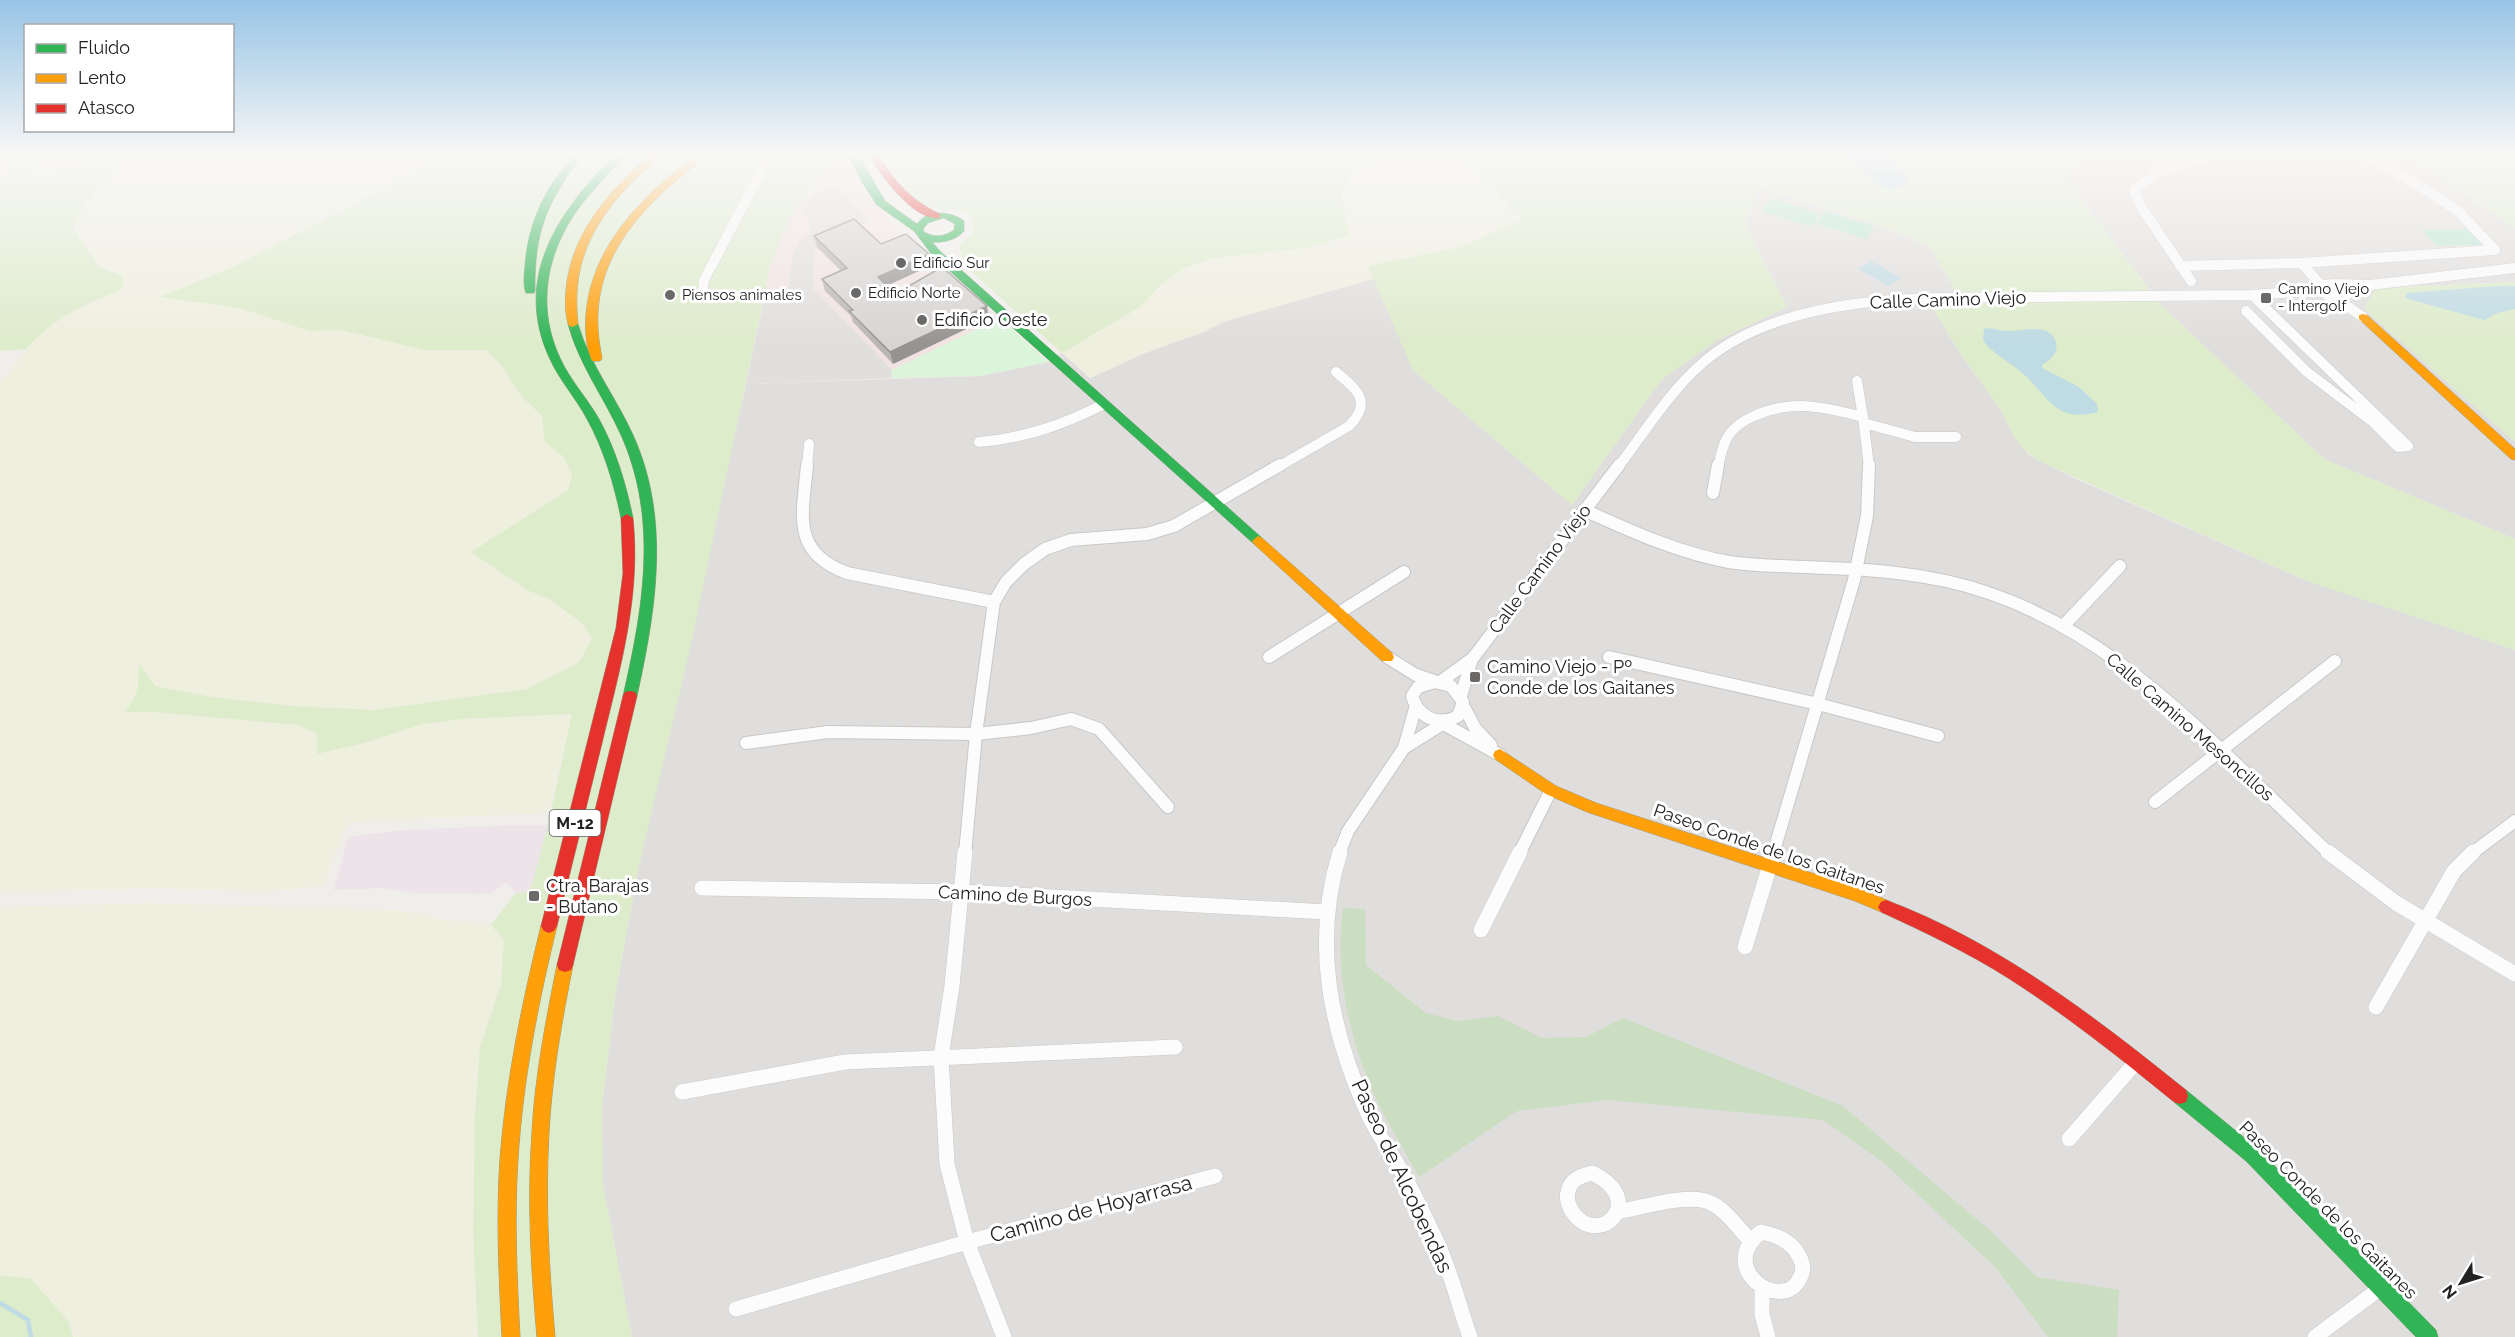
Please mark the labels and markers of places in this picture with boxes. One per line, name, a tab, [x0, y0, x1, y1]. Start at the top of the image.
place label: Edificio Sur	[913, 254, 990, 272]
marker: Edificio Sur	[894, 256, 908, 270]
place label: Camino Viejo - Intergolf	[2278, 280, 2369, 315]
place label: Edificio Norte	[868, 284, 961, 302]
place label: Piensos animales	[682, 286, 802, 304]
marker: Edificio Norte	[849, 286, 863, 300]
marker: Piensos animales	[663, 288, 677, 302]
marker: Camino Viejo - Intergolf	[2259, 291, 2273, 305]
place label: Edificio Oeste	[934, 309, 1048, 330]
marker: Edificio Oeste	[915, 313, 929, 327]
place label: Camino Viejo - Pº Conde de los Gaitanes	[1487, 656, 1675, 698]
marker: Camino Viejo - Pº Conde de los Gaitanes	[1468, 670, 1482, 684]
place label: Ctra. Barajas - Butano	[546, 875, 649, 917]
marker: Ctra. Barajas - Butano	[527, 889, 541, 903]

